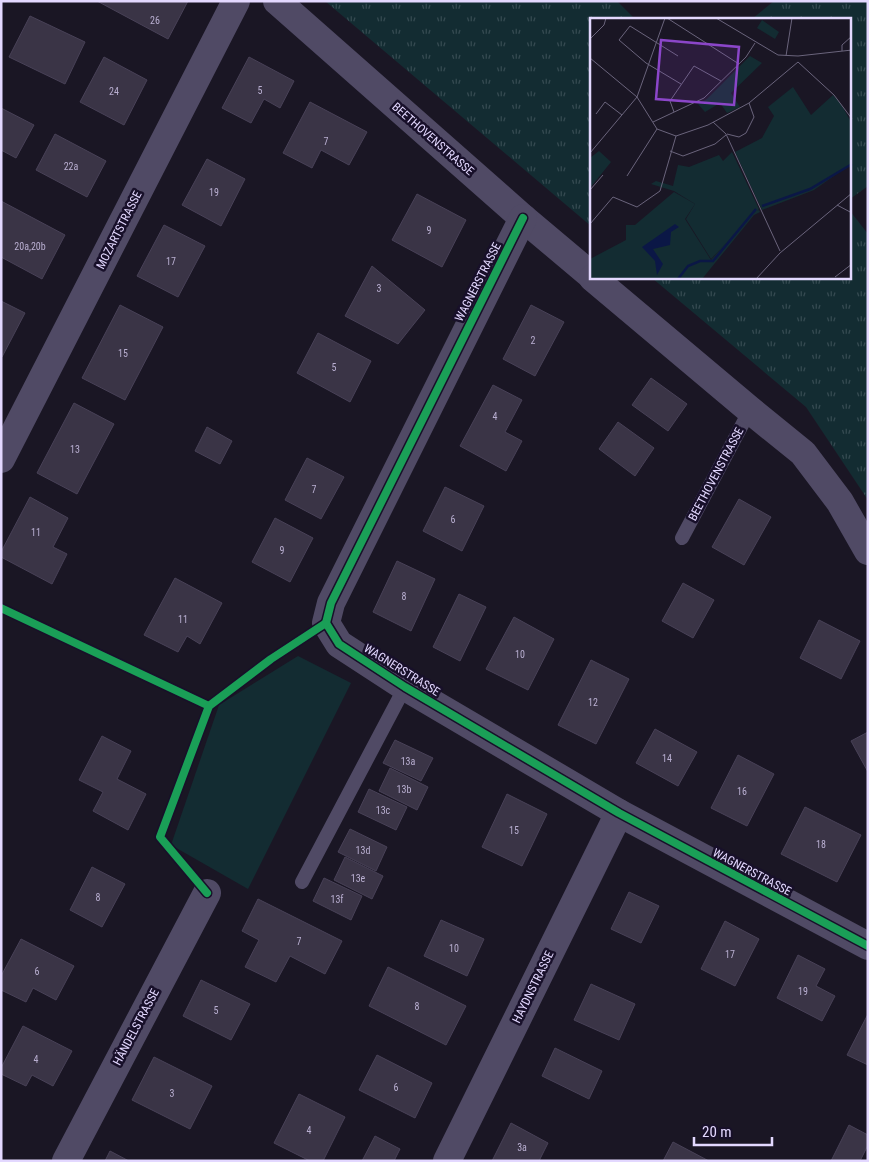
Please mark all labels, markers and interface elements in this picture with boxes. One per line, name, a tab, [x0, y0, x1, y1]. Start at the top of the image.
house number: 26	[150, 15, 160, 26]
inset map	[590, 18, 852, 279]
house number: 5	[258, 85, 263, 96]
house number: 24	[109, 86, 119, 97]
street label: BEETHOVENSTRASSE	[389, 100, 477, 178]
house number: 7	[324, 136, 329, 147]
house number: 22a	[64, 161, 79, 172]
house number: 19	[209, 187, 219, 198]
street label: MOZARTSTRASSE	[93, 189, 145, 271]
house number: 9	[427, 225, 432, 236]
street label: WAGNERSTRASSE	[452, 240, 504, 324]
house number: 20a,20b	[14, 241, 46, 252]
house number: 17	[166, 256, 176, 267]
house number: 3	[377, 283, 382, 294]
house number: 2	[531, 335, 536, 346]
house number: 15	[118, 348, 128, 359]
house number: 5	[332, 362, 337, 373]
house number: 4	[493, 411, 498, 422]
street label: BEETHOVENSTRASSE	[685, 425, 747, 523]
house number: 13	[70, 444, 80, 455]
house number: 7	[312, 484, 317, 495]
house number: 6	[451, 514, 456, 525]
house number: 11	[31, 527, 41, 538]
house number: 9	[280, 545, 285, 556]
house number: 8	[402, 591, 407, 602]
house number: 11	[178, 614, 188, 625]
street label: WAGNERSTRASSE	[361, 641, 443, 699]
house number: 10	[515, 649, 525, 660]
house number: 12	[588, 697, 598, 708]
house number: 14	[662, 753, 672, 764]
house number: 13a	[401, 756, 416, 767]
house number: 13b	[397, 784, 411, 795]
house number: 16	[737, 786, 747, 797]
house number: 13c	[376, 805, 391, 816]
house number: 15	[509, 825, 519, 836]
house number: 18	[816, 839, 826, 850]
house number: 13d	[356, 845, 370, 856]
street label: WAGNERSTRASSE	[710, 845, 794, 899]
house number: 13e	[351, 873, 366, 884]
house number: 8	[96, 892, 101, 903]
house number: 13f	[330, 894, 344, 905]
house number: 7	[297, 936, 302, 947]
house number: 10	[449, 943, 459, 954]
street label: HAYDNSTRASSE	[509, 949, 557, 1025]
house number: 17	[725, 949, 735, 960]
house number: 6	[35, 966, 40, 977]
street label: HÄNDELSTRASSE	[109, 986, 162, 1068]
house number: 19	[798, 986, 808, 997]
house number: 8	[415, 1001, 420, 1012]
house number: 5	[214, 1005, 219, 1016]
house number: 4	[34, 1054, 39, 1065]
house number: 6	[394, 1082, 399, 1093]
house number: 3	[170, 1088, 175, 1099]
scale bar	[694, 1114, 772, 1146]
text: 20 m	[702, 1123, 732, 1141]
house number: 4	[307, 1125, 312, 1136]
house number: 3a	[517, 1142, 527, 1153]

